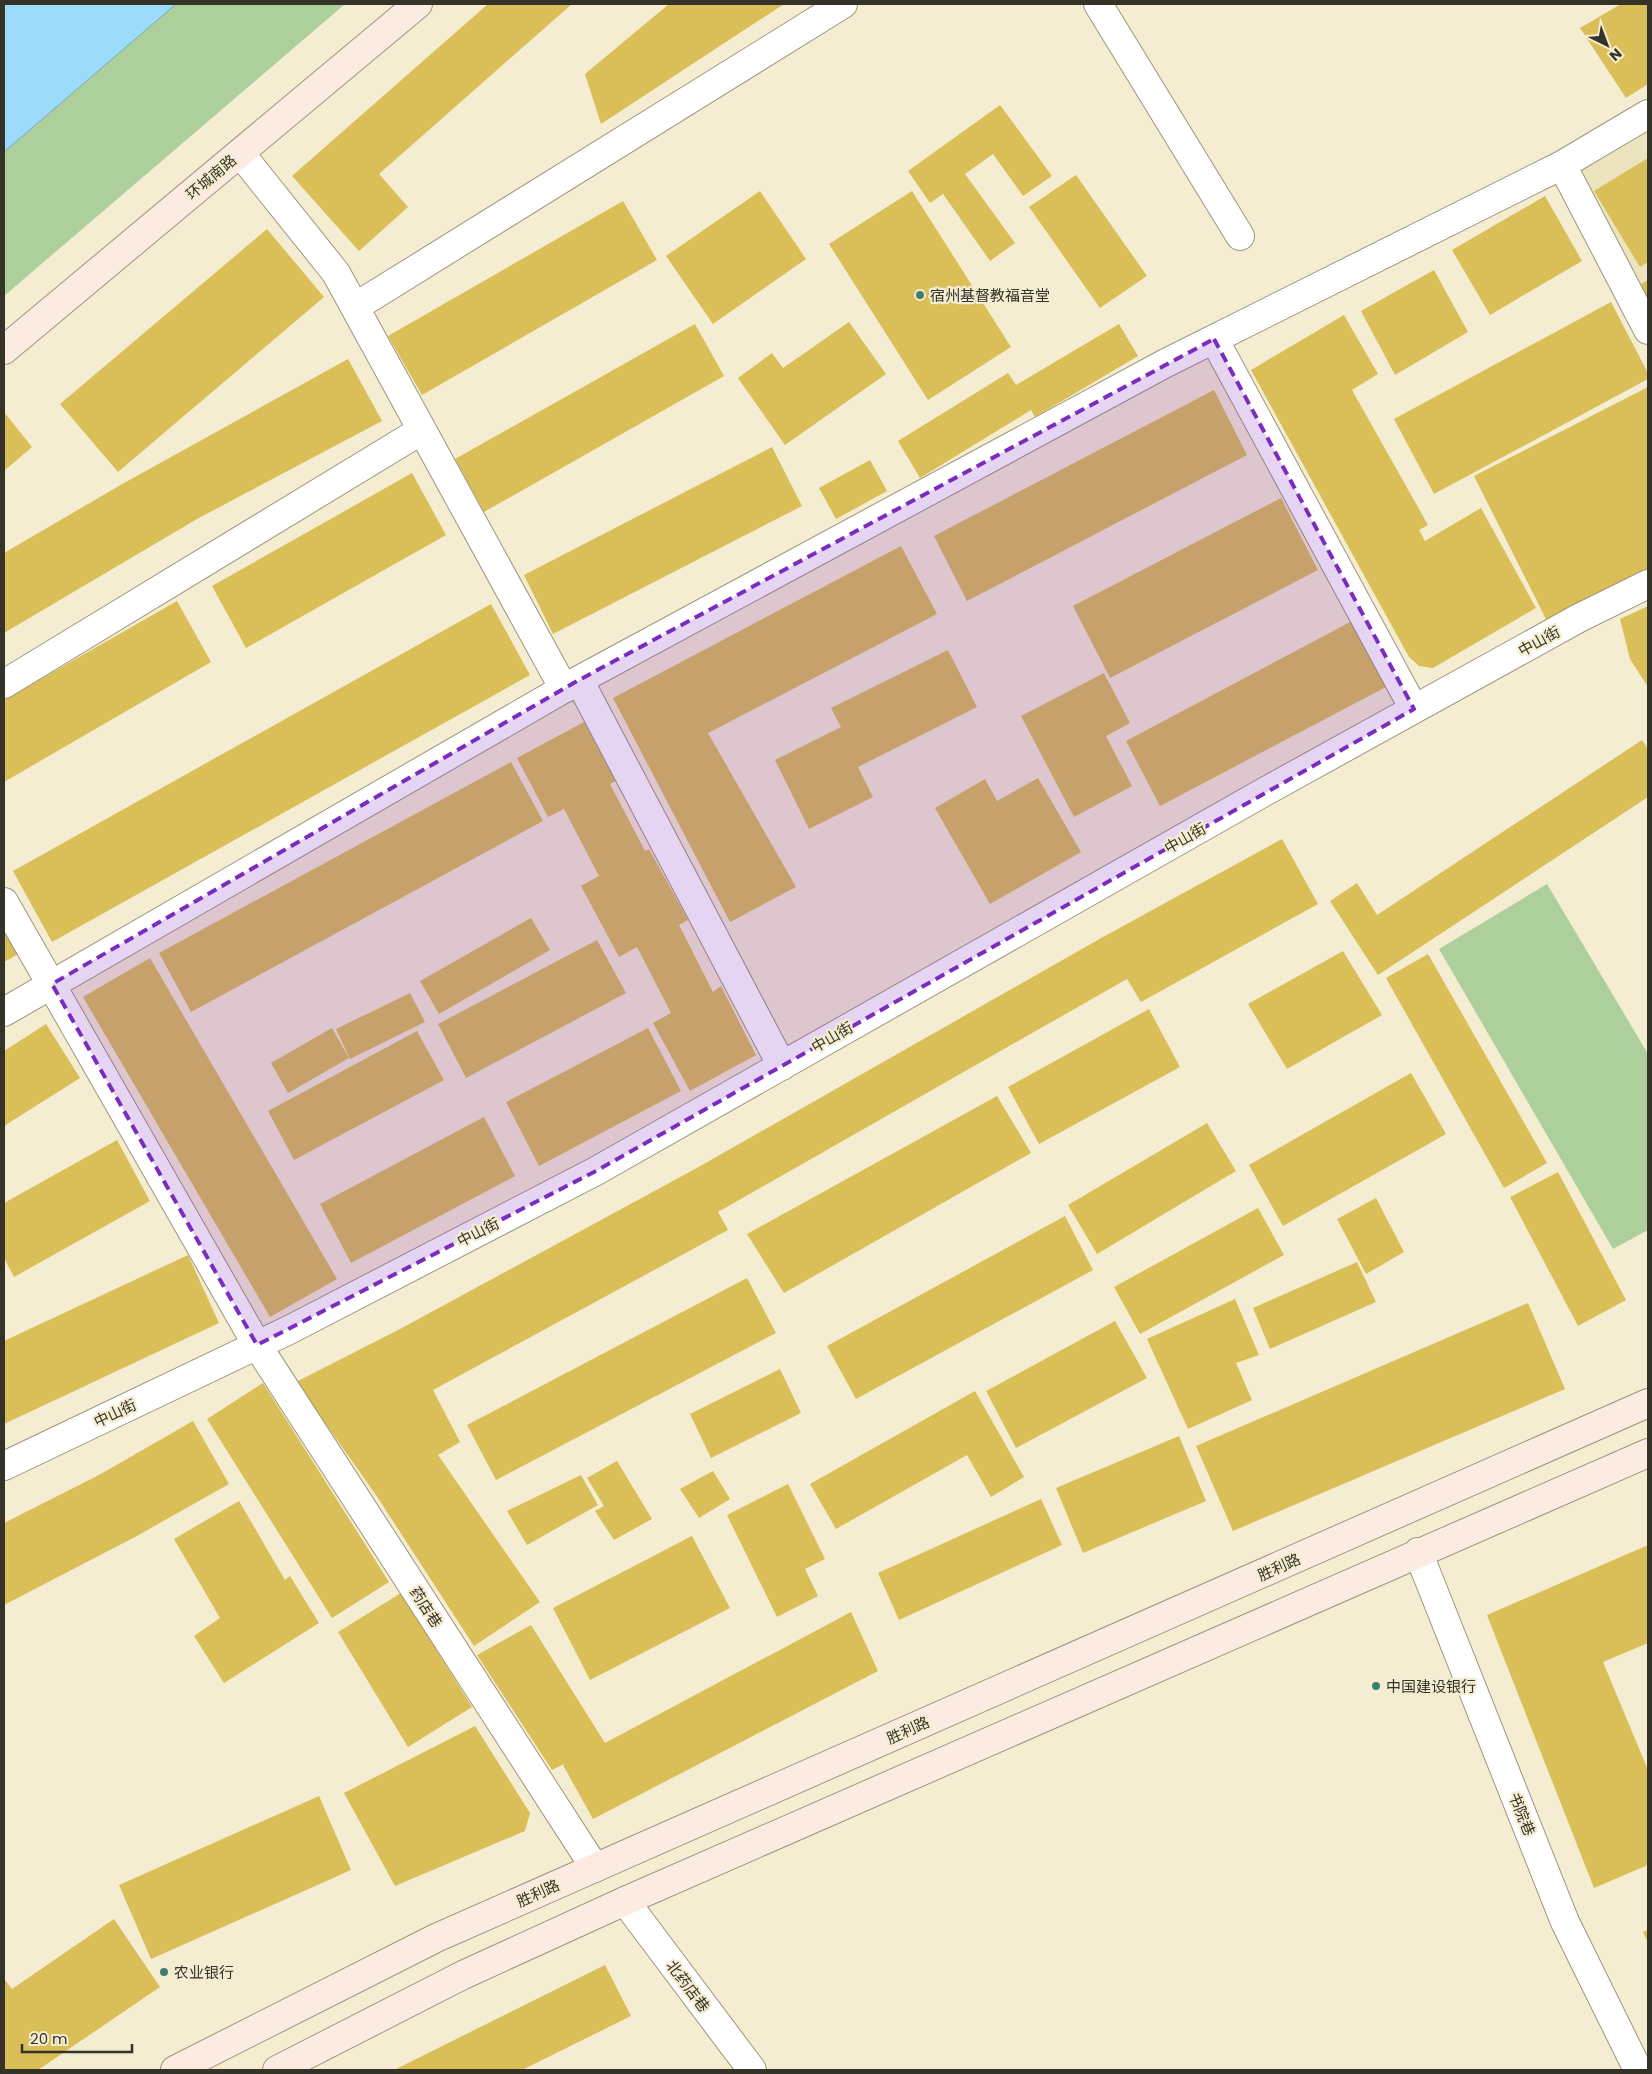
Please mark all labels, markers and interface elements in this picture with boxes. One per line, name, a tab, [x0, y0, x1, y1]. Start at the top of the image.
north arrow	[1582, 20, 1632, 70]
text: N	[1605, 44, 1626, 66]
street label: 环城南路	[181, 150, 241, 204]
place label: 宿州基督教福音堂	[930, 285, 1050, 306]
marker: 宿州基督教福音堂	[914, 289, 926, 301]
street label: 中山街	[1514, 621, 1564, 661]
street label: 中山街	[1160, 818, 1210, 858]
street label: 中山街	[807, 1017, 857, 1057]
street label: 中山街	[453, 1212, 503, 1252]
street label: 中山街	[90, 1394, 140, 1432]
street label: 胜利路	[1254, 1548, 1304, 1586]
street label: 药店巷	[405, 1582, 447, 1632]
place label: 中国建设银行	[1386, 1676, 1476, 1697]
marker: 中国建设银行	[1370, 1680, 1382, 1692]
street label: 胜利路	[883, 1711, 933, 1749]
street label: 书院巷	[1504, 1789, 1540, 1839]
street label: 胜利路	[513, 1874, 563, 1912]
street label: 北药店巷	[662, 1956, 714, 2016]
place label: 农业银行	[174, 1962, 234, 1983]
marker: 农业银行	[158, 1966, 170, 1978]
scale bar	[22, 2022, 132, 2054]
text: 20 m	[30, 2028, 68, 2049]

